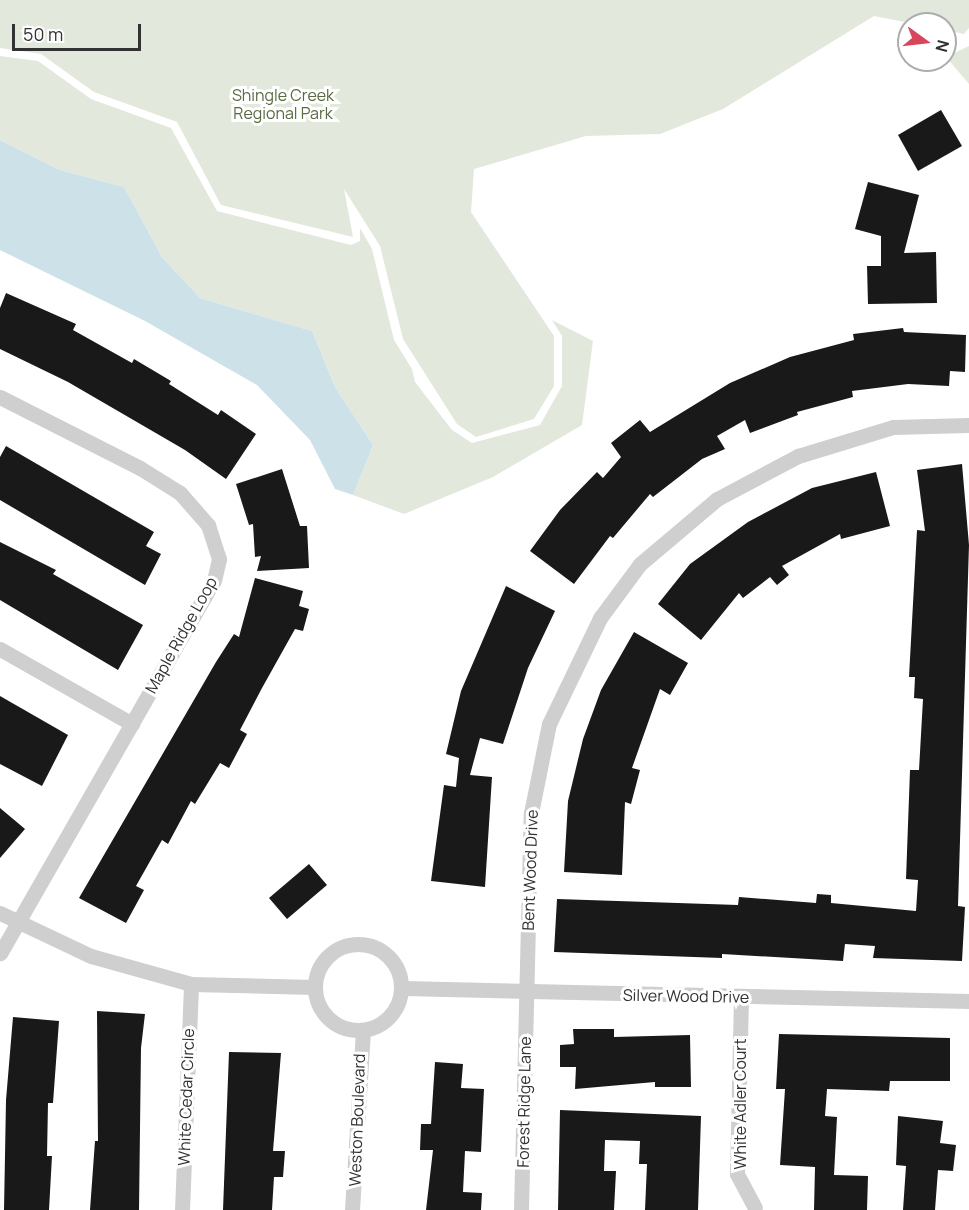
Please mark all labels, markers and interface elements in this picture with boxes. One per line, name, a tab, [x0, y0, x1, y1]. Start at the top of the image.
scale bar	[15, 12, 144, 50]
north arrow	[897, 12, 957, 72]
text: 50 m	[23, 22, 63, 46]
text: N	[930, 38, 955, 55]
park label: Shingle Creek Regional Park	[232, 85, 334, 123]
street label: Maple Ridge Loop	[141, 573, 221, 697]
street label: Bent Wood Drive	[518, 809, 542, 931]
street label: Silver Wood Drive	[623, 985, 749, 1007]
street label: White Cedar Circle	[174, 1028, 198, 1166]
street label: Forest Ridge Lane	[513, 1036, 535, 1168]
street label: White Adler Court	[730, 1038, 750, 1170]
street label: Weston Boulevard	[345, 1053, 369, 1187]

